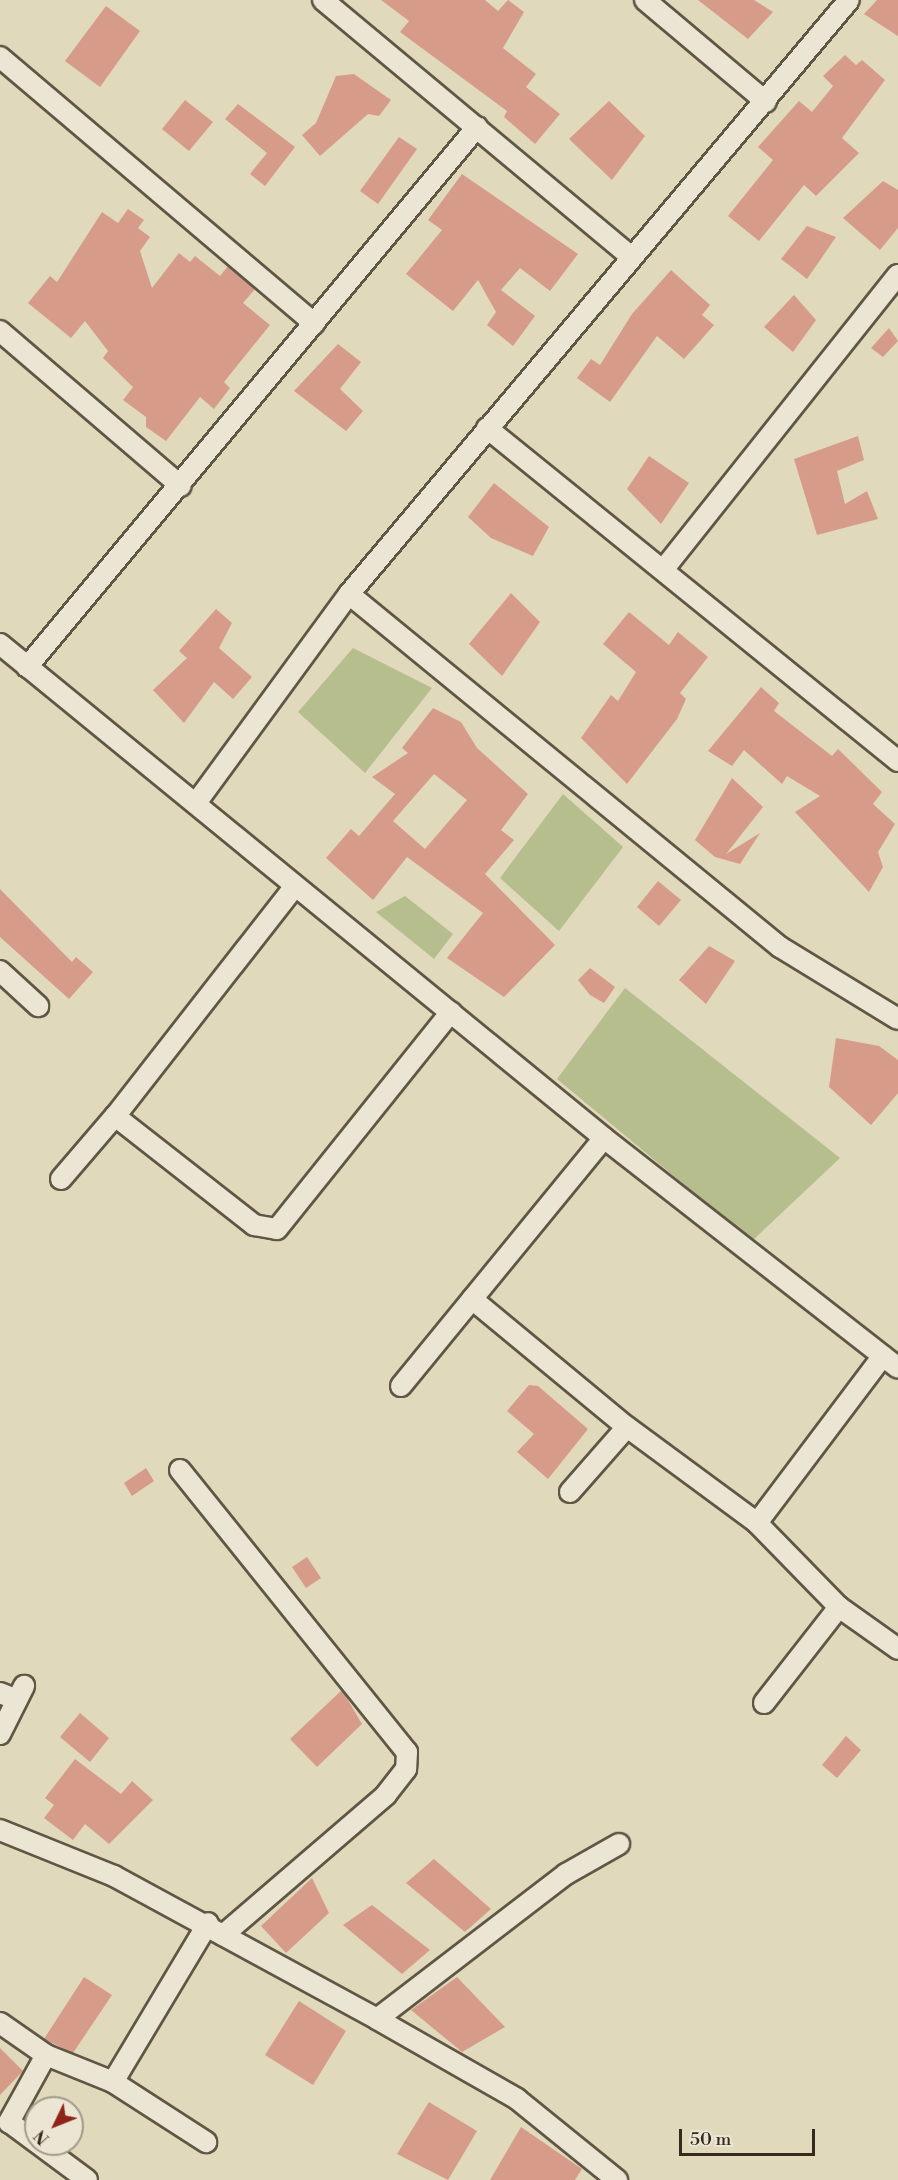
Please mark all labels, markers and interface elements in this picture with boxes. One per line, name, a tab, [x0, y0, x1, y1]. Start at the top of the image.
north arrow	[24, 2096, 84, 2156]
scale bar	[682, 2117, 818, 2155]
text: N	[31, 2125, 54, 2148]
text: 50 m	[690, 2128, 731, 2151]

